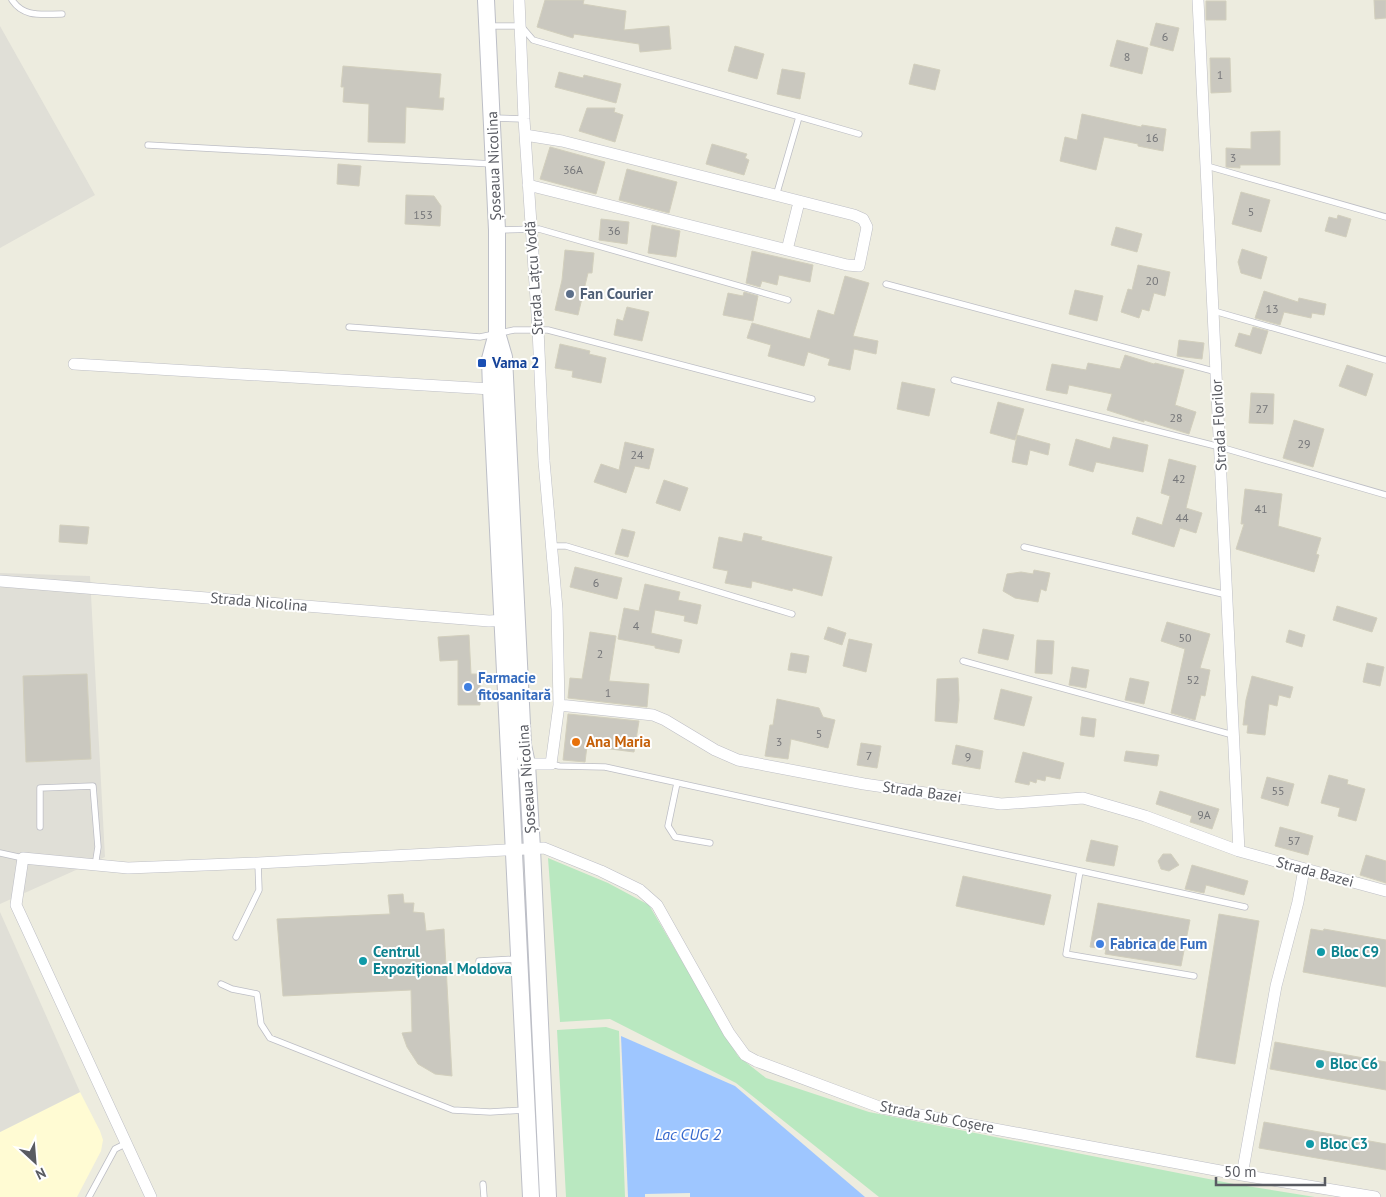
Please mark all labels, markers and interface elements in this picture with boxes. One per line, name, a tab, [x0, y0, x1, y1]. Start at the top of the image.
house number: 6	[1162, 29, 1168, 44]
house number: 8	[1124, 49, 1130, 64]
house number: 1	[1217, 67, 1223, 82]
street label: Șoseaua Nicolina	[482, 111, 505, 221]
house number: 16	[1145, 130, 1159, 145]
house number: 3	[1230, 150, 1236, 165]
house number: 36A	[563, 162, 583, 177]
house number: 5	[1248, 204, 1254, 219]
house number: 153	[413, 207, 433, 222]
street label: Strada Lațcu Vodă	[520, 220, 547, 336]
house number: 36	[607, 223, 621, 238]
house number: 20	[1145, 273, 1159, 288]
place label: Fan Courier	[580, 284, 654, 303]
marker: Fan Courier	[564, 288, 576, 300]
house number: 13	[1265, 301, 1279, 316]
place label: Vama 2	[491, 353, 539, 372]
marker: Vama 2	[476, 357, 488, 369]
street label: Strada Florilor	[1207, 379, 1230, 471]
house number: 27	[1255, 401, 1269, 416]
house number: 28	[1169, 410, 1183, 425]
house number: 29	[1297, 436, 1311, 451]
house number: 24	[630, 447, 644, 462]
house number: 42	[1172, 471, 1186, 486]
house number: 41	[1254, 501, 1268, 516]
house number: 44	[1175, 510, 1189, 525]
house number: 6	[593, 575, 599, 590]
street label: Strada Nicolina	[210, 588, 309, 615]
house number: 4	[633, 618, 640, 633]
house number: 50	[1178, 630, 1192, 645]
house number: 2	[597, 646, 603, 661]
place label: Farmacie fitosanitară	[478, 668, 551, 704]
house number: 52	[1186, 672, 1200, 687]
marker: Farmacie fitosanitară	[462, 681, 474, 693]
house number: 1	[605, 685, 611, 700]
street label: Șoseaua Nicolina	[513, 724, 540, 834]
house number: 5	[816, 726, 822, 741]
place label: Ana Maria	[586, 732, 651, 751]
house number: 3	[776, 734, 782, 749]
marker: Ana Maria	[570, 736, 582, 748]
house number: 7	[866, 748, 872, 763]
house number: 9	[965, 749, 971, 764]
street label: Strada Bazei	[881, 777, 963, 806]
house number: 55	[1271, 783, 1285, 798]
house number: 9A	[1197, 807, 1211, 822]
house number: 57	[1287, 833, 1301, 848]
street label: Strada Bazei	[1274, 852, 1356, 891]
place label: Fabrica de Fum	[1110, 934, 1207, 953]
marker: Fabrica de Fum	[1094, 938, 1106, 950]
place label: Centrul Expozițional Moldova	[373, 942, 512, 978]
place label: Bloc C9	[1331, 942, 1379, 961]
marker: Bloc C9	[1315, 946, 1327, 958]
marker: Centrul Expozițional Moldova	[357, 955, 369, 967]
place label: Bloc C6	[1330, 1054, 1378, 1073]
marker: Bloc C6	[1314, 1058, 1326, 1070]
street label: Strada Sub Coșere	[878, 1096, 996, 1137]
water label: Lac CUG 2	[655, 1124, 722, 1144]
place label: Bloc C3	[1320, 1134, 1368, 1153]
north arrow	[10, 1137, 60, 1187]
marker: Bloc C3	[1304, 1138, 1316, 1150]
scale bar	[1216, 1154, 1325, 1186]
text: 50 m	[1224, 1162, 1257, 1181]
text: N	[33, 1164, 49, 1184]

